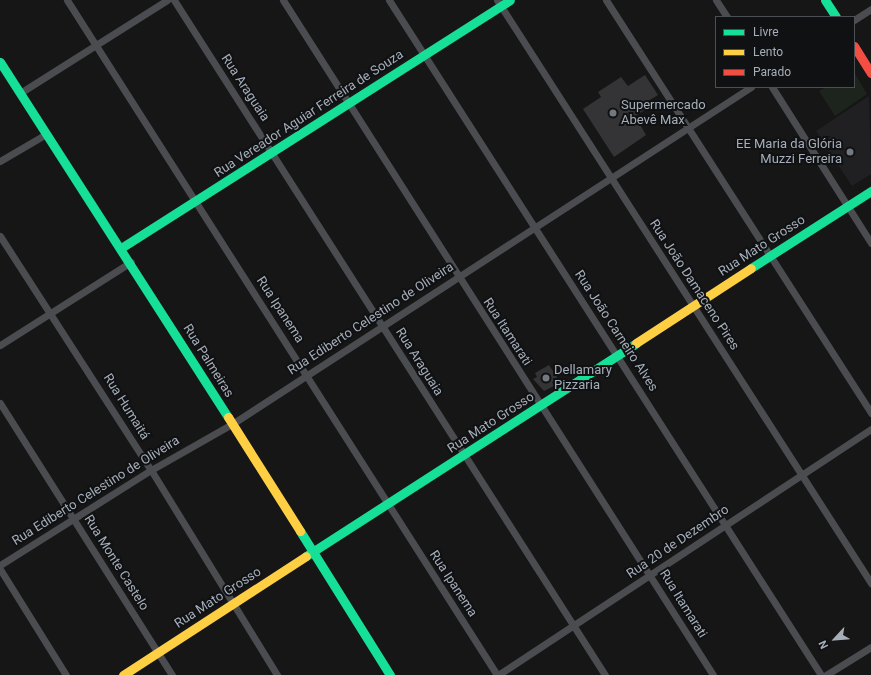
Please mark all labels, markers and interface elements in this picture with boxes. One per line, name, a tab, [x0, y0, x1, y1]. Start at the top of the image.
legend	[715, 16, 855, 88]
text: Livre	[753, 25, 779, 39]
text: Lento	[753, 45, 783, 59]
street label: Rua Vereador Aguiar Ferreira de Souza	[212, 47, 406, 181]
street label: Rua Araguaia	[218, 51, 272, 125]
text: Parado	[753, 65, 791, 79]
place label: Supermercado Abevê Max	[621, 98, 706, 129]
marker: Supermercado Abevê Max	[608, 108, 618, 118]
place label: EE Maria da Glória Muzzi Ferreira	[736, 137, 842, 168]
marker: EE Maria da Glória Muzzi Ferreira	[845, 147, 855, 157]
street label: Rua Mato Grosso	[716, 212, 808, 280]
street label: Rua João Damaceno Pires	[646, 217, 742, 353]
street label: Rua Ediberto Celestino de Oliveira	[285, 259, 457, 379]
street label: Rua João Carneiro Alves	[571, 267, 661, 395]
street label: Rua Ipanema	[253, 274, 307, 346]
street label: Rua Itamarati	[479, 295, 535, 369]
street label: Rua Palmeiras	[179, 322, 237, 400]
street label: Rua Araguaia	[392, 325, 446, 399]
place label: Dellamary Pizzaria	[554, 363, 612, 394]
street label: Rua Humaitá	[100, 371, 152, 443]
marker: Dellamary Pizzaria	[541, 373, 551, 383]
street label: Rua Mato Grosso	[445, 389, 537, 457]
street label: Rua Ediberto Celestino de Oliveira	[9, 433, 183, 549]
street label: Rua 20 de Dezembro	[624, 502, 732, 582]
street label: Rua Monte Castelo	[80, 512, 152, 614]
street label: Rua Ipanema	[426, 548, 480, 620]
street label: Rua Mato Grosso	[172, 564, 264, 632]
street label: Rua Itamarati	[656, 567, 710, 641]
north arrow	[815, 619, 855, 659]
text: N	[816, 638, 831, 651]

